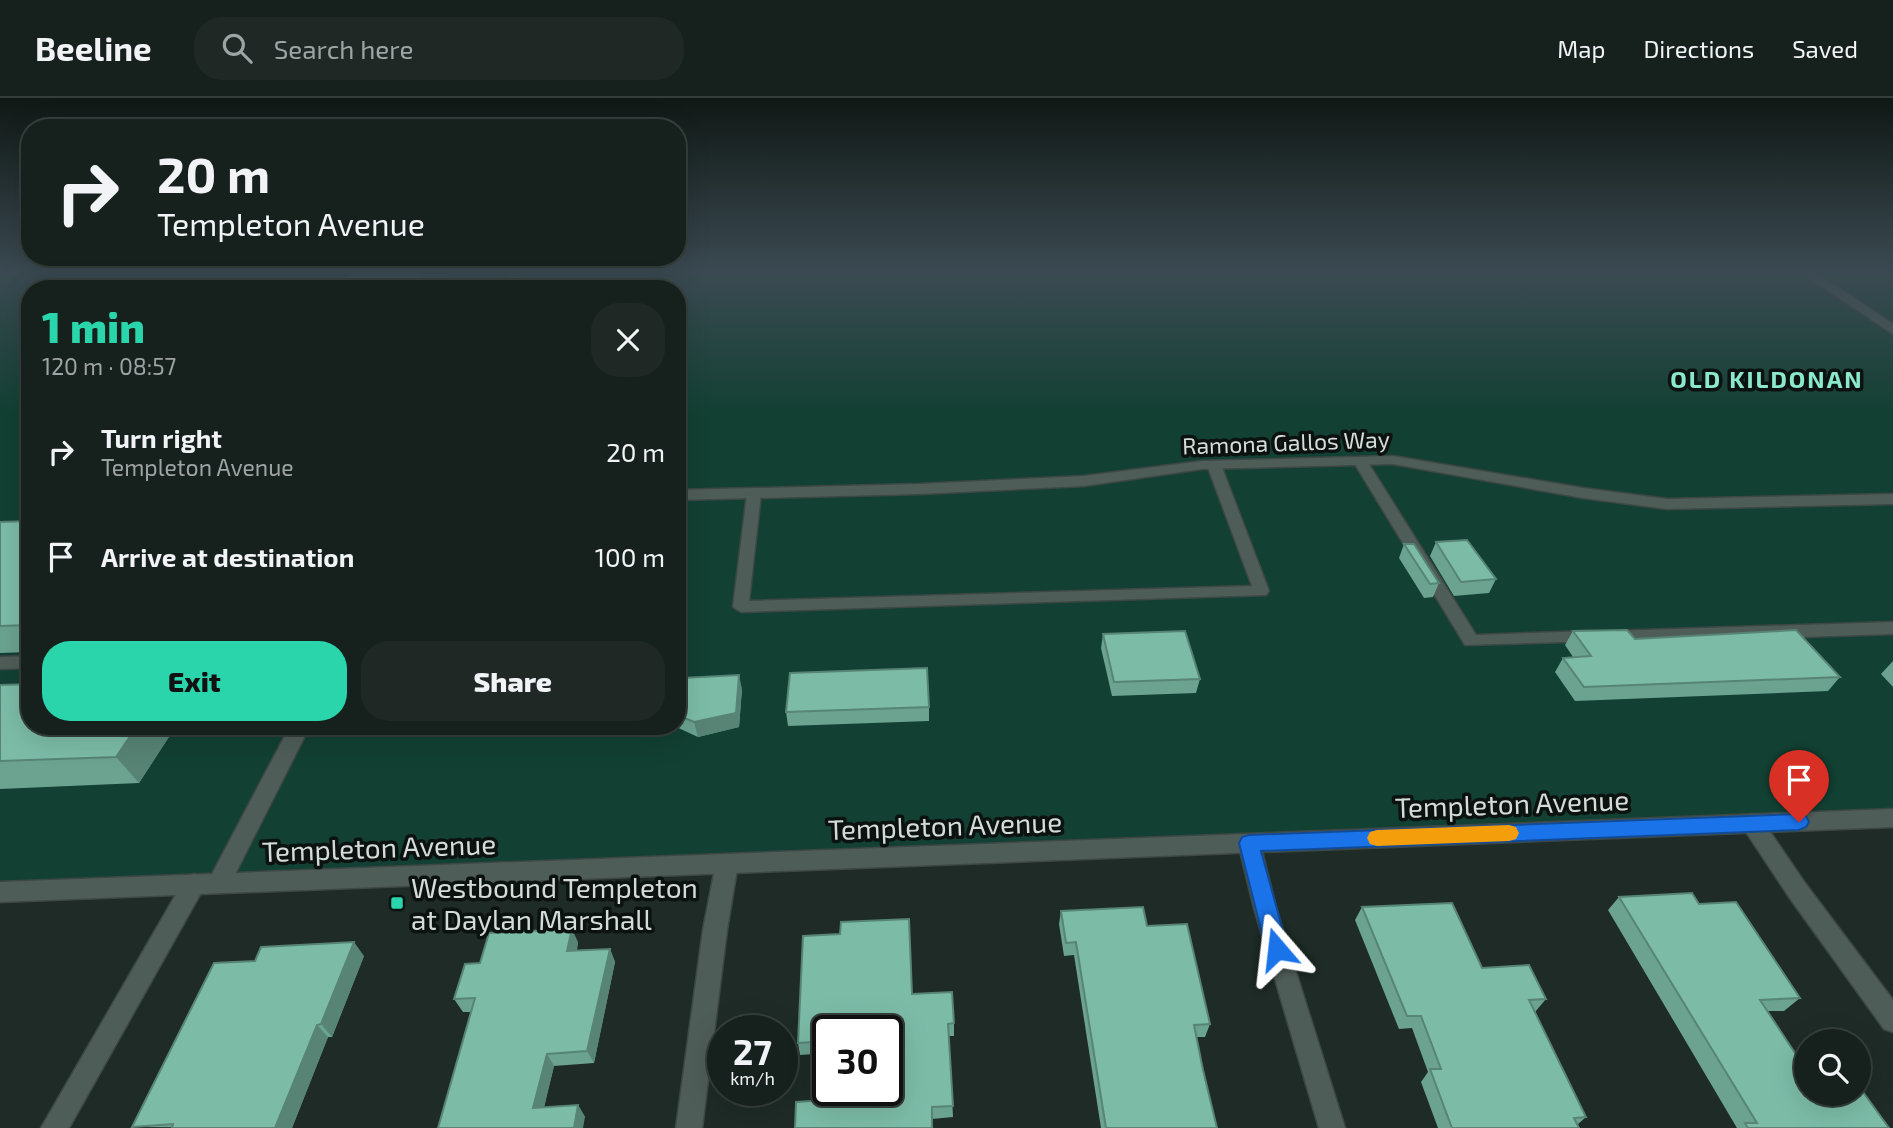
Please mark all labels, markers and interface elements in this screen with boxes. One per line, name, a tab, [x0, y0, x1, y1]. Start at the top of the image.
search box	[194, 17, 684, 80]
text: Beeline	[35, 28, 152, 68]
icon: search	[218, 29, 256, 67]
text: Search here	[274, 33, 413, 64]
text: Map	[1557, 34, 1605, 63]
text: Directions	[1643, 34, 1754, 63]
text: Saved	[1792, 34, 1858, 63]
text: 20 m	[157, 144, 270, 203]
icon: right	[42, 147, 133, 238]
text: Templeton Avenue	[157, 204, 425, 242]
text: 1 min	[42, 301, 145, 351]
button: close	[591, 303, 665, 377]
text: 120 m · 08:57	[42, 352, 176, 380]
district label: OLD KILDONAN	[1670, 364, 1864, 393]
text: Turn right	[101, 422, 222, 453]
street label: Ramona Gallos Way	[1182, 424, 1390, 460]
icon: right	[42, 433, 80, 471]
text: 20 m	[606, 436, 665, 467]
text: Templeton Avenue	[101, 453, 294, 481]
icon: arrive	[42, 538, 80, 576]
text: Arrive at destination	[101, 541, 354, 572]
text: 100 m	[595, 541, 665, 572]
button: Exit	[42, 641, 347, 721]
button: Share	[361, 641, 665, 721]
pin	[1769, 750, 1829, 822]
icon: arrive	[1780, 761, 1818, 799]
street label: Templeton Avenue	[1394, 782, 1630, 824]
street label: Templeton Avenue	[827, 804, 1063, 846]
street label: Templeton Avenue	[261, 826, 497, 868]
place label: Westbound Templeton at Daylan Marshall	[411, 870, 698, 936]
marker: Westbound Templeton at Daylan Marshall	[389, 895, 405, 911]
position arrow	[1240, 912, 1314, 986]
speed limit sign: 30	[812, 1015, 903, 1106]
map controls	[1794, 1029, 1871, 1106]
button: search	[1794, 1029, 1871, 1106]
text: 27	[733, 1030, 772, 1072]
text: km/h	[730, 1067, 775, 1089]

